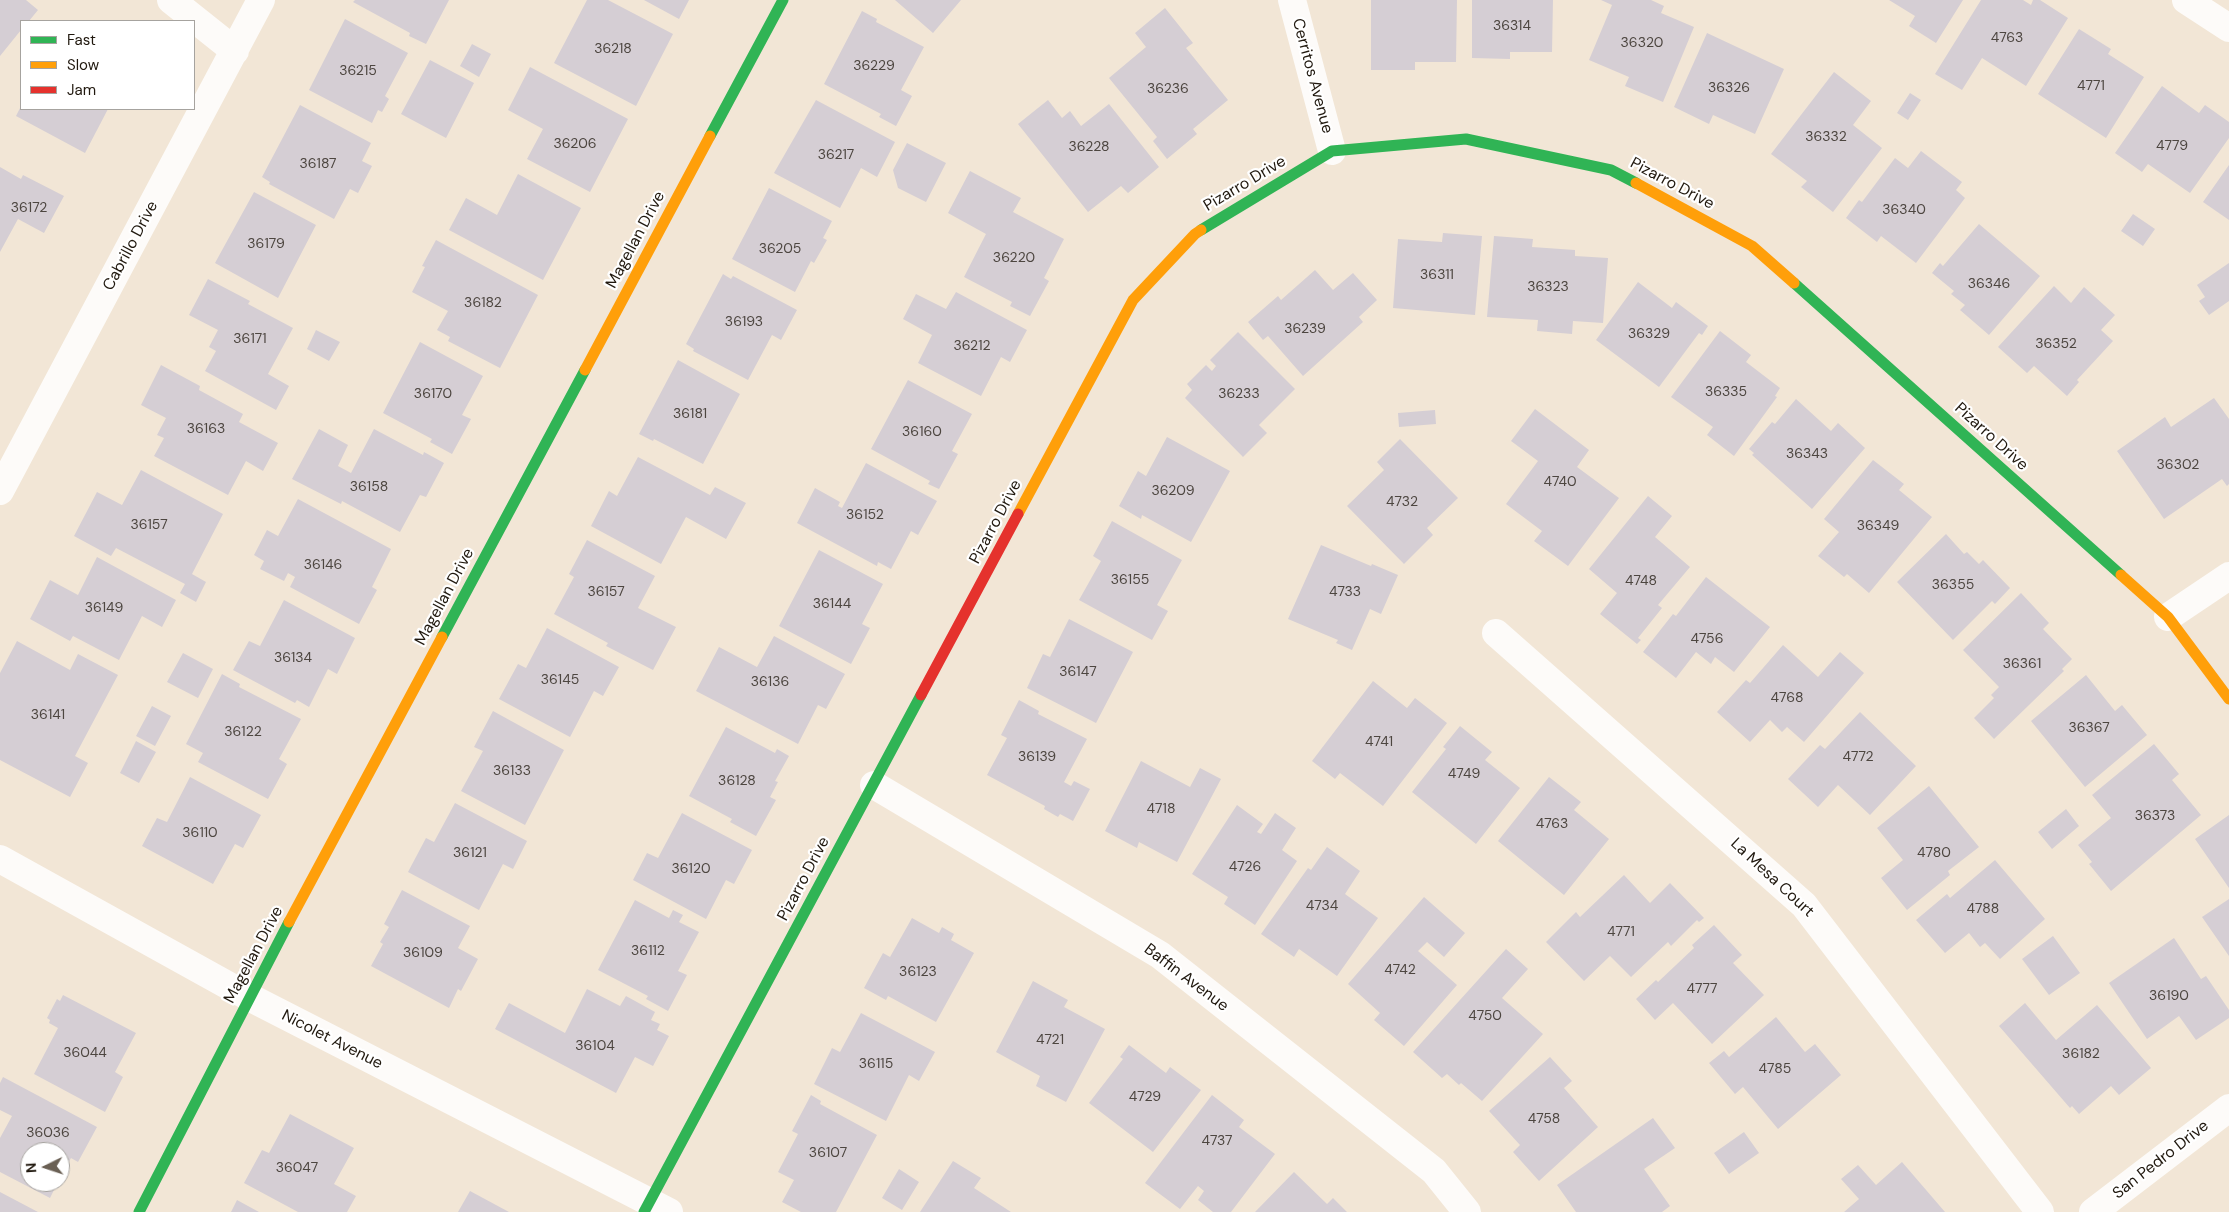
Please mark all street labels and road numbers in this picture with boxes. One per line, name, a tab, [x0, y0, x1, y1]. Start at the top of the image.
street label: Cerritos Avenue	[1287, 16, 1337, 136]
street label: Pizarro Drive	[1200, 152, 1290, 216]
street label: Pizarro Drive	[1627, 154, 1717, 214]
street label: Magellan Drive	[602, 188, 670, 292]
street label: Cabrillo Drive	[99, 198, 163, 294]
street label: Pizarro Drive	[1950, 399, 2032, 475]
street label: Pizarro Drive	[966, 477, 1026, 567]
street label: Magellan Drive	[411, 545, 479, 649]
street label: Pizarro Drive	[774, 834, 834, 924]
street label: La Mesa Court	[1726, 834, 1818, 922]
street label: Magellan Drive	[220, 903, 288, 1007]
street label: Baffin Avenue	[1140, 940, 1232, 1016]
street label: Nicolet Avenue	[278, 1006, 386, 1074]
street label: San Pedro Drive	[2109, 1117, 2213, 1203]

